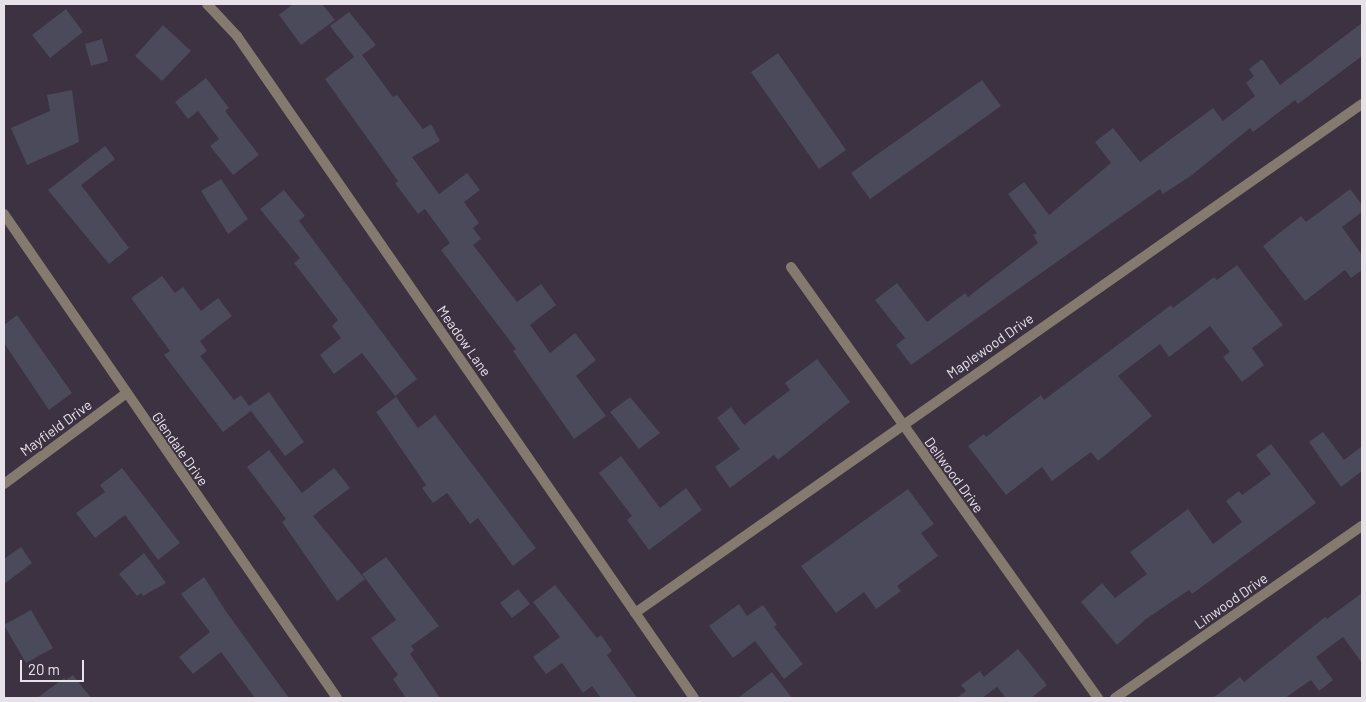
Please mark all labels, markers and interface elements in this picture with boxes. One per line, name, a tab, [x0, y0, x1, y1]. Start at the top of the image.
street label: Meadow Lane	[433, 302, 495, 380]
street label: Maplewood Drive	[943, 310, 1037, 382]
street label: Mayfield Drive	[17, 396, 95, 460]
street label: Glendale Drive	[148, 409, 212, 489]
street label: Dellwood Drive	[921, 434, 987, 516]
street label: Linwood Drive	[1191, 570, 1271, 632]
scale bar	[22, 650, 86, 682]
text: 20 m	[28, 660, 60, 678]

